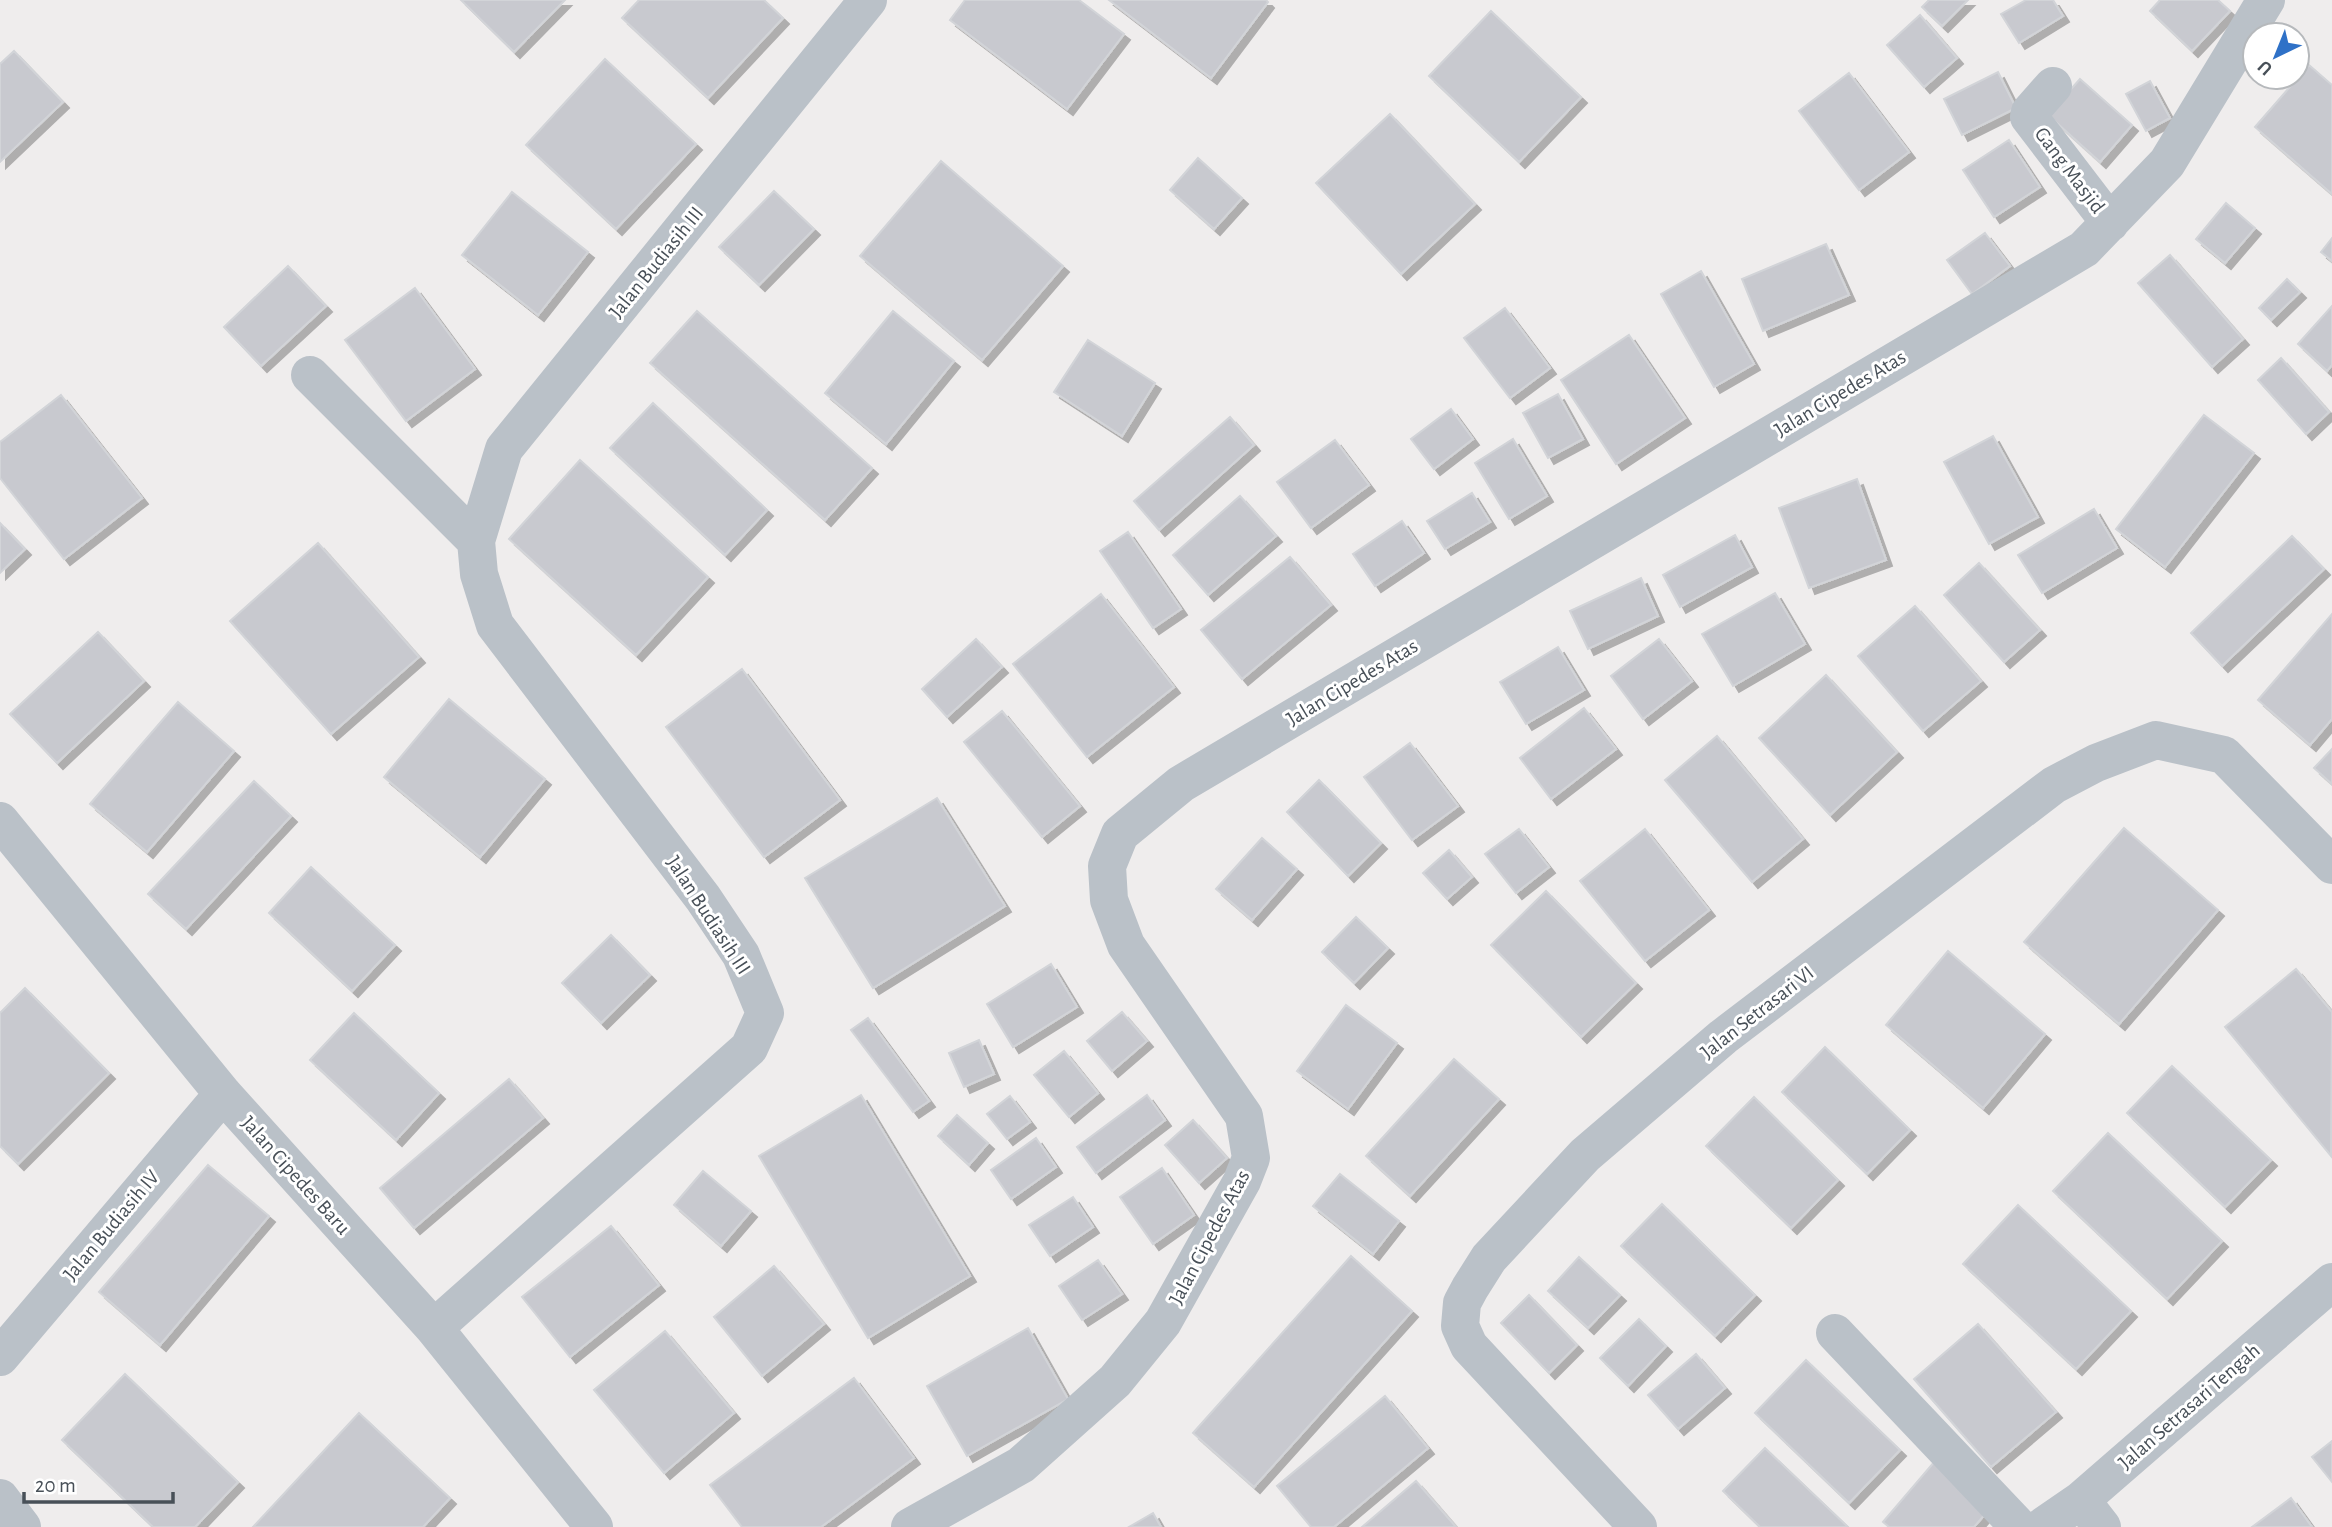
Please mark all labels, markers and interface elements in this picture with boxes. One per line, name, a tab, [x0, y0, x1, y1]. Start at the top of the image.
north arrow	[2241, 21, 2311, 91]
text: U	[2255, 56, 2276, 78]
street label: Gang Masjid	[2031, 123, 2109, 217]
street label: Jalan Budiasih III	[605, 203, 708, 322]
street label: Jalan Cipedes Atas	[1771, 346, 1909, 441]
street label: Jalan Cipedes Atas	[1283, 635, 1421, 730]
street label: Jalan Budiasih III	[663, 852, 755, 978]
street label: Jalan Setrasari VI	[1697, 962, 1818, 1063]
street label: Jalan Cipedes Baru	[237, 1112, 354, 1239]
street label: Jalan Budiasih IV	[59, 1166, 163, 1284]
street label: Jalan Cipedes Atas	[1165, 1167, 1254, 1308]
street label: Jalan Setrasari Tengah	[2115, 1340, 2264, 1473]
scale bar	[24, 1460, 173, 1504]
text: 20 m	[35, 1475, 76, 1496]

